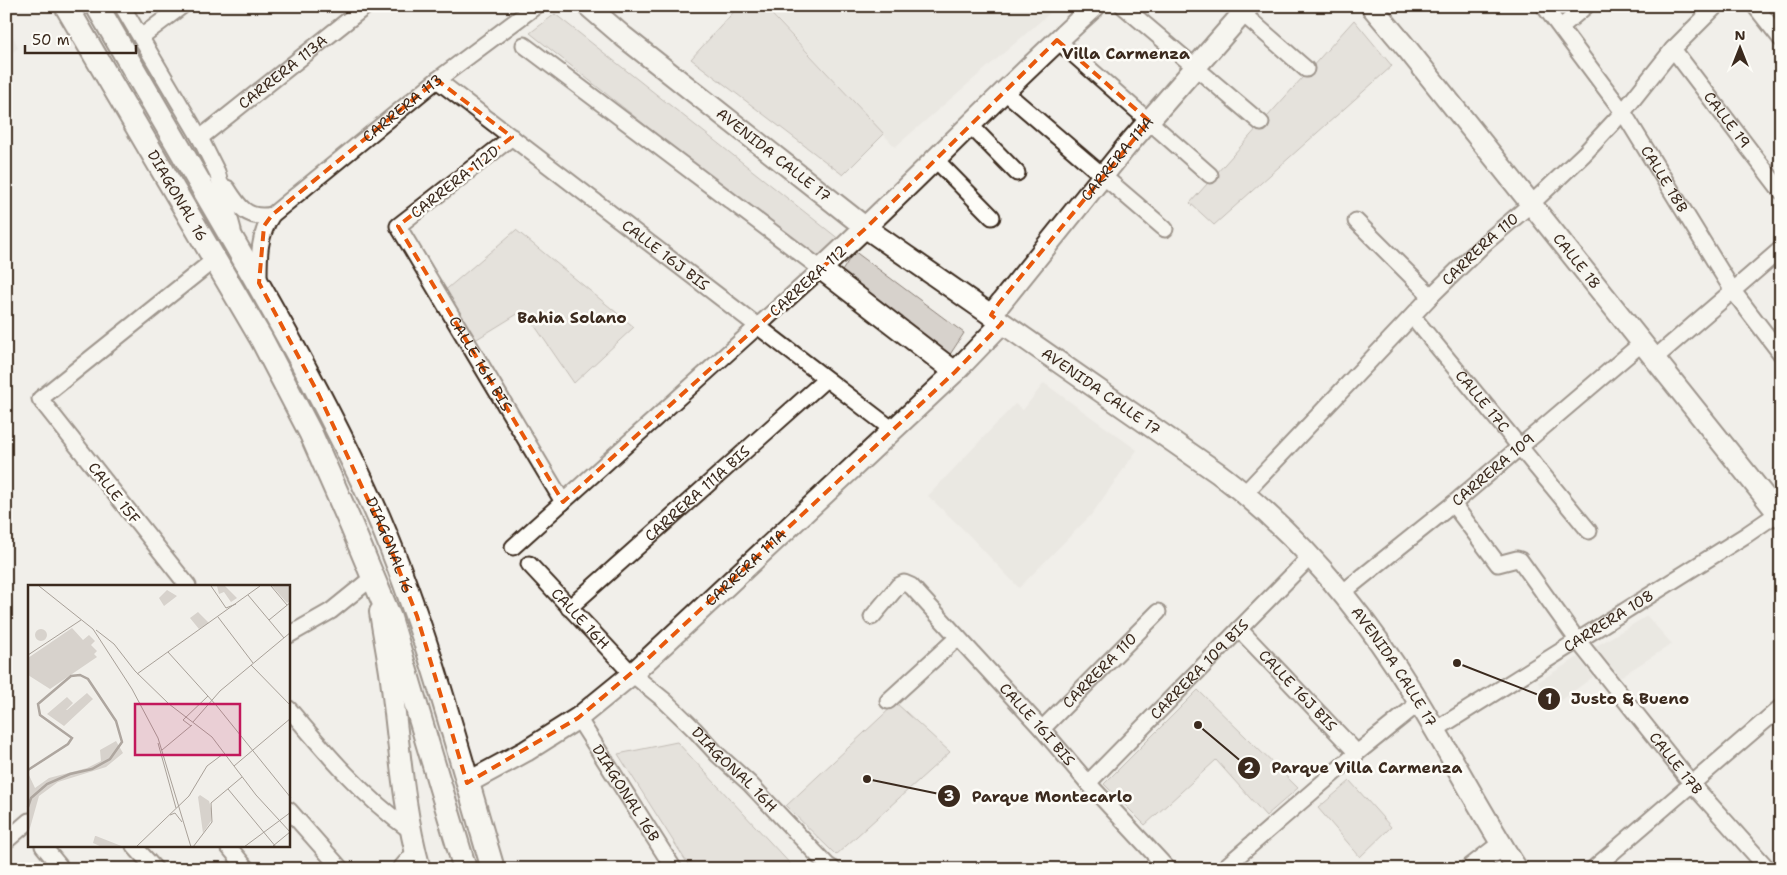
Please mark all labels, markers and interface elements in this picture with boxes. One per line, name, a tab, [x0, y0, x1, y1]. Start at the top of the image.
scale bar	[25, 22, 136, 54]
north arrow	[1714, 22, 1764, 72]
text: N	[1734, 26, 1746, 44]
text: 50 m	[32, 30, 70, 50]
street label: CARRERA 113A	[234, 30, 332, 114]
district label: Villa Carmenza	[1062, 43, 1190, 64]
street label: CARRERA 113	[358, 69, 447, 147]
street label: CALLE 19	[1699, 88, 1755, 152]
street label: AVENIDA CALLE 17	[712, 104, 835, 206]
street label: CARRERA 111A	[1076, 112, 1158, 205]
street label: CARRERA 112D	[407, 141, 504, 223]
street label: CALLE 18B	[1636, 142, 1693, 217]
street label: DIAGONAL 16	[143, 147, 212, 245]
street label: CARRERA 110	[1438, 209, 1523, 290]
street label: CALLE 16J BIS	[618, 215, 713, 295]
street label: CALLE 18	[1548, 229, 1605, 293]
street label: CARRERA 112	[765, 241, 851, 321]
district label: Bahia Solano	[517, 307, 627, 328]
street label: CALLE 16H BIS	[444, 312, 516, 415]
street label: AVENIDA CALLE 17	[1037, 343, 1164, 440]
street label: CALLE 17C	[1451, 366, 1514, 436]
street label: CARRERA 109	[1448, 429, 1539, 511]
street label: CARRERA 111A BIS	[640, 441, 754, 546]
street label: CALLE 15F	[84, 458, 144, 528]
street label: DIAGONAL 16	[361, 494, 418, 596]
street label: CARRERA 111A	[701, 525, 791, 611]
street label: CALLE 16H	[547, 584, 614, 654]
inset map	[28, 585, 290, 848]
street label: CARRERA 108	[1560, 585, 1658, 657]
street label: AVENIDA CALLE 17	[1347, 603, 1441, 731]
street label: CARRERA 109 BIS	[1146, 615, 1253, 724]
street label: CARRERA 110	[1058, 629, 1141, 713]
street label: CALLE 16J BIS	[1254, 646, 1341, 736]
street label: CALLE 16I BIS	[995, 679, 1079, 770]
callout: Justo & Bueno	[1536, 683, 1700, 714]
text: Justo & Bueno	[1571, 688, 1689, 709]
text: 1	[1546, 689, 1553, 709]
street label: DIAGONAL 16H	[687, 723, 782, 817]
street label: CALLE 17B	[1645, 728, 1707, 799]
street label: DIAGONAL 16B	[587, 741, 664, 846]
callout: Parque Villa Carmenza	[1237, 752, 1472, 783]
text: Parque Villa Carmenza	[1272, 757, 1463, 778]
text: 2	[1244, 758, 1255, 778]
callout: Parque Montecarlo	[937, 781, 1143, 812]
text: 3	[944, 786, 954, 806]
text: Parque Montecarlo	[972, 786, 1132, 807]

